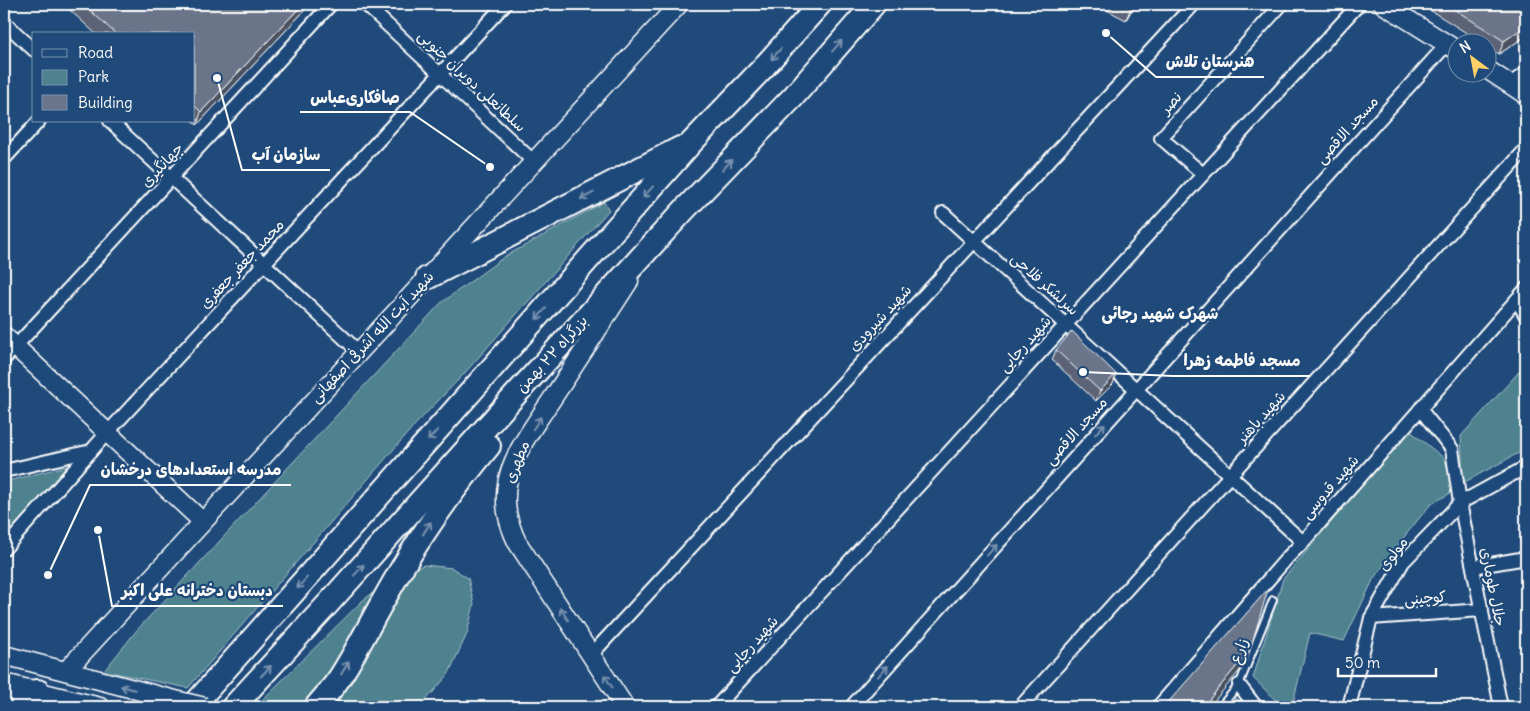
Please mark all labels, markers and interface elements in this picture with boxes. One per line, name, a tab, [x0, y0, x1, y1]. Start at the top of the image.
street label: سلطانعلی دویران جنوبی	[414, 26, 530, 136]
legend	[32, 32, 195, 122]
north arrow	[1448, 32, 1498, 82]
text: N	[1456, 37, 1474, 57]
one-way arrow	[831, 39, 843, 52]
text: Road	[78, 43, 113, 62]
callout: هنرستان تلاش	[1156, 46, 1264, 77]
one-way arrow	[770, 47, 782, 60]
text: هنرستان تلاش	[1166, 51, 1254, 71]
text: Park	[78, 67, 109, 86]
callout: صافکاری‌عباس	[300, 81, 410, 112]
text: صافکاری‌عباس	[310, 87, 400, 107]
street label: نصر	[1154, 87, 1186, 119]
street label: مسجد الاقصی	[1311, 92, 1383, 168]
text: Building	[78, 93, 133, 112]
street label: جهانگیری	[136, 138, 187, 191]
callout: سازمان آب	[242, 139, 330, 170]
text: سازمان آب	[252, 144, 320, 164]
one-way arrow	[721, 159, 733, 172]
one-way arrow	[643, 185, 654, 198]
one-way arrow	[579, 191, 594, 201]
street label: محمد جعفر جعفری	[195, 215, 288, 312]
street label: سرلشکر فلاحی	[1007, 248, 1083, 320]
street label: شهید آیت الله اشرفی اصفهانی	[306, 267, 438, 407]
street label: شهید شیرودی	[844, 280, 915, 355]
district label: شهرک شهید رجائی	[1102, 303, 1218, 324]
one-way arrow	[535, 307, 546, 320]
street label: بزرگراه ۲۲ بهمن	[512, 311, 592, 396]
street label: شهید رجایی	[994, 311, 1056, 377]
callout: مسجد فاطمه زهرا	[1173, 345, 1310, 376]
text: مسجد فاطمه زهرا	[1184, 350, 1300, 370]
street label: شهید باهنر	[1231, 386, 1289, 448]
street label: مسجد الاقصی	[1040, 393, 1112, 469]
one-way arrow	[532, 416, 542, 430]
one-way arrow	[1094, 422, 1106, 435]
one-way arrow	[427, 429, 439, 442]
street label: مطهری	[499, 438, 534, 486]
street label: شهید قدوسی	[1297, 451, 1363, 523]
callout: مدرسه استعدادهای درخشان	[90, 454, 291, 485]
text: مدرسه استعدادهای درخشان	[101, 459, 281, 479]
one-way arrow	[422, 521, 432, 535]
street label: مولوی	[1374, 533, 1412, 575]
one-way arrow	[986, 543, 998, 556]
street label: جلال طوماری	[1477, 546, 1510, 628]
one-way arrow	[353, 564, 365, 577]
callout: دبستان دخترانه علی اکبر	[112, 575, 283, 606]
one-way arrow	[297, 576, 308, 589]
text: دبستان دخترانه علی اکبر	[119, 580, 273, 601]
street label: کوچینی	[1403, 587, 1447, 609]
one-way arrow	[559, 607, 569, 621]
street label: شهید رجایی	[721, 611, 783, 677]
street label: زارع	[1225, 635, 1253, 667]
scale bar	[1338, 646, 1435, 678]
text: 50 m	[1345, 653, 1380, 672]
one-way arrow	[341, 662, 351, 676]
one-way arrow	[878, 664, 889, 677]
one-way arrow	[260, 665, 272, 678]
one-way arrow	[603, 674, 613, 688]
one-way arrow	[121, 682, 137, 692]

